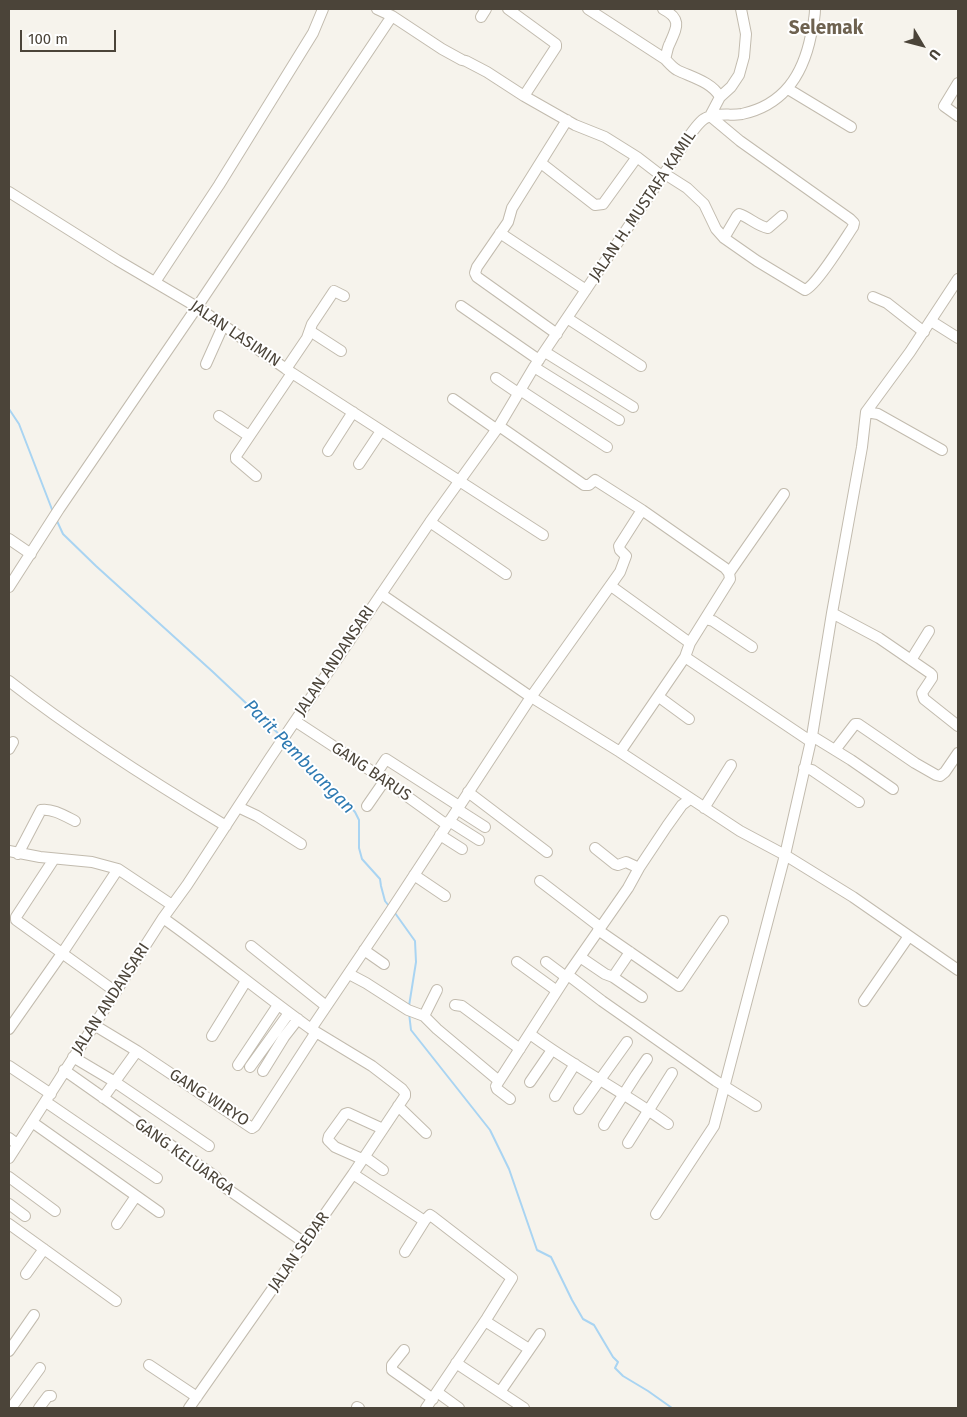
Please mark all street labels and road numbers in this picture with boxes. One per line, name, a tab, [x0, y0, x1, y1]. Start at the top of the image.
street label: JALAN H. MUSTAFA KAMIL	[585, 127, 701, 285]
street label: JALAN LASIMIN	[186, 297, 284, 371]
street label: JALAN ANDANSARI	[291, 602, 379, 720]
street label: GANG BARUS	[327, 738, 415, 806]
street label: JALAN ANDANSARI	[68, 940, 154, 1058]
street label: GANG WIRYO	[166, 1065, 252, 1131]
street label: GANG KELUARGA	[130, 1114, 238, 1200]
street label: JALAN SEDAR	[265, 1209, 333, 1295]

